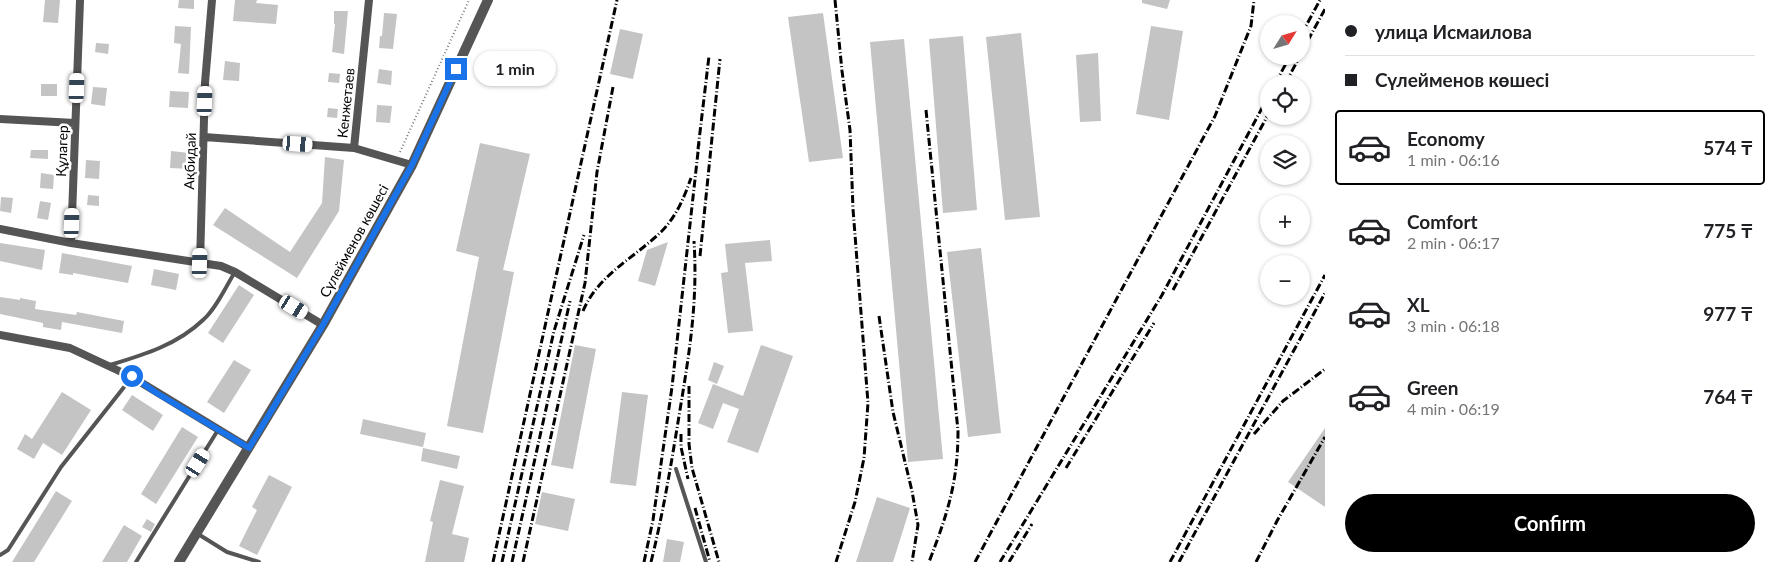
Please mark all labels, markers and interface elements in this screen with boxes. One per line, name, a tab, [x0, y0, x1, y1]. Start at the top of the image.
north arrow	[1260, 15, 1310, 65]
map controls	[1260, 15, 1310, 305]
text: улица Исмаилова	[1375, 20, 1532, 43]
callout: 1 min	[474, 52, 556, 86]
route end	[445, 58, 467, 80]
text: 1 min	[495, 59, 535, 78]
street label: Кенжетаев	[333, 67, 358, 139]
text: Сүлейменов көшесі	[1375, 68, 1549, 91]
car	[68, 73, 85, 103]
button: locate	[1260, 75, 1310, 125]
car	[196, 86, 213, 116]
street label: Құлагер	[52, 125, 71, 177]
icon: car	[1347, 125, 1392, 170]
text: Economy	[1407, 127, 1485, 150]
street label: Ақбидай	[180, 132, 199, 190]
car	[282, 135, 313, 153]
button: layers	[1260, 135, 1310, 185]
text: 574 ₸	[1703, 136, 1753, 159]
text: 1 min · 06:16	[1407, 150, 1500, 169]
street label: Сүлейменов көшесі	[315, 181, 392, 300]
button: +	[1260, 195, 1310, 245]
car	[63, 208, 80, 238]
icon: car	[1347, 208, 1392, 253]
text: Comfort	[1407, 210, 1478, 233]
text: 775 ₸	[1703, 219, 1753, 242]
text: 2 min · 06:17	[1407, 233, 1500, 252]
car	[191, 248, 208, 278]
button: −	[1260, 255, 1310, 305]
icon: car	[1347, 291, 1392, 336]
car	[277, 293, 310, 321]
text: XL	[1407, 293, 1430, 316]
text: 977 ₸	[1703, 302, 1753, 325]
text: 3 min · 06:18	[1407, 316, 1500, 335]
route start	[121, 365, 143, 387]
icon: car	[1347, 374, 1392, 419]
text: Green	[1407, 376, 1458, 399]
text: 764 ₸	[1703, 385, 1753, 408]
text: 4 min · 06:19	[1407, 399, 1500, 418]
car	[183, 446, 212, 480]
button: Confirm	[1345, 494, 1755, 552]

